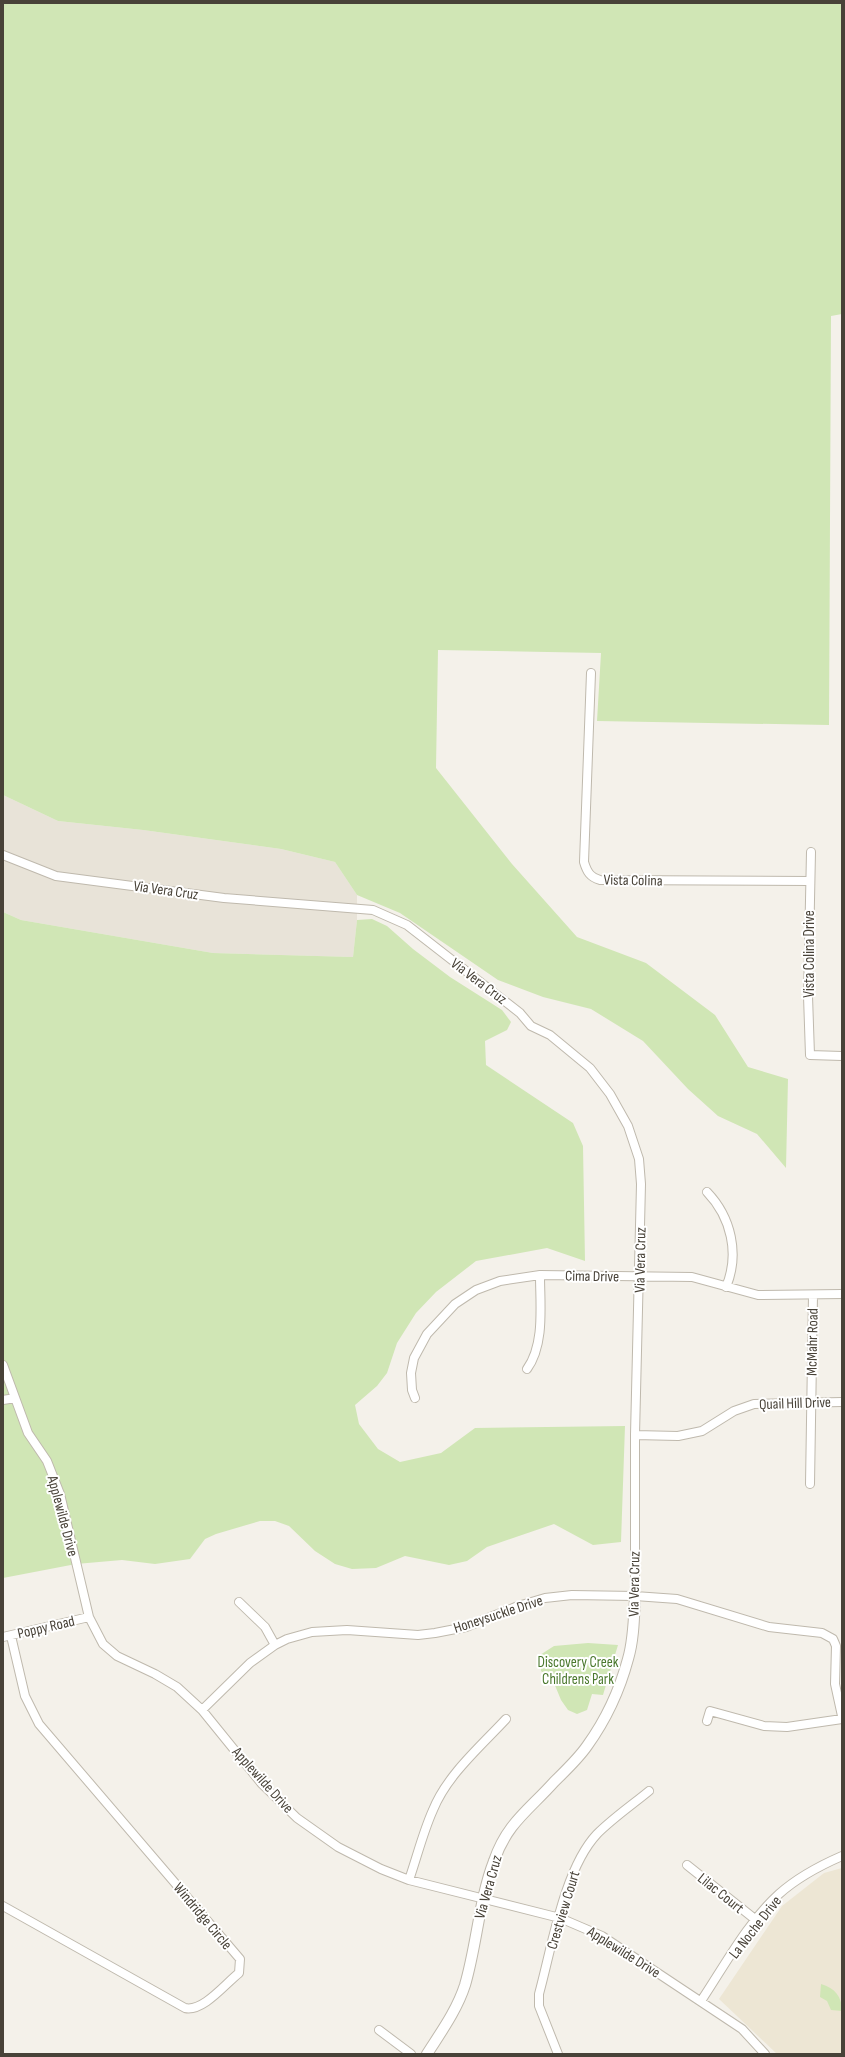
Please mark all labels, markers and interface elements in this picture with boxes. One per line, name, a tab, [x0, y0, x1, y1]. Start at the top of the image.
street label: Vista Colina	[603, 870, 663, 891]
street label: Via Vera Cruz	[132, 877, 200, 905]
street label: Vista Colina Drive	[800, 910, 819, 998]
street label: Via Vera Cruz	[447, 954, 511, 1009]
street label: Via Vera Cruz	[630, 1227, 651, 1293]
street label: Cima Drive	[565, 1267, 619, 1286]
street label: McMahr Road	[802, 1308, 823, 1376]
street label: Quail Hill Drive	[759, 1393, 831, 1414]
street label: Applewilde Drive	[42, 1473, 82, 1559]
street label: Via Vera Cruz	[624, 1551, 645, 1617]
street label: Honeysuckle Drive	[451, 1591, 545, 1638]
street label: Poppy Road	[16, 1612, 77, 1643]
park label: Discovery Creek Childrens Park	[538, 1653, 619, 1689]
street label: Applewilde Drive	[227, 1742, 297, 1817]
street label: Via Vera Cruz	[470, 1852, 507, 1921]
street label: Crestview Court	[542, 1868, 585, 1952]
street label: Lilac Court	[694, 1869, 748, 1918]
street label: Windridge Circle	[169, 1879, 236, 1954]
street label: La Noche Drive	[725, 1892, 786, 1963]
street label: Applewilde Drive	[583, 1922, 664, 1982]

